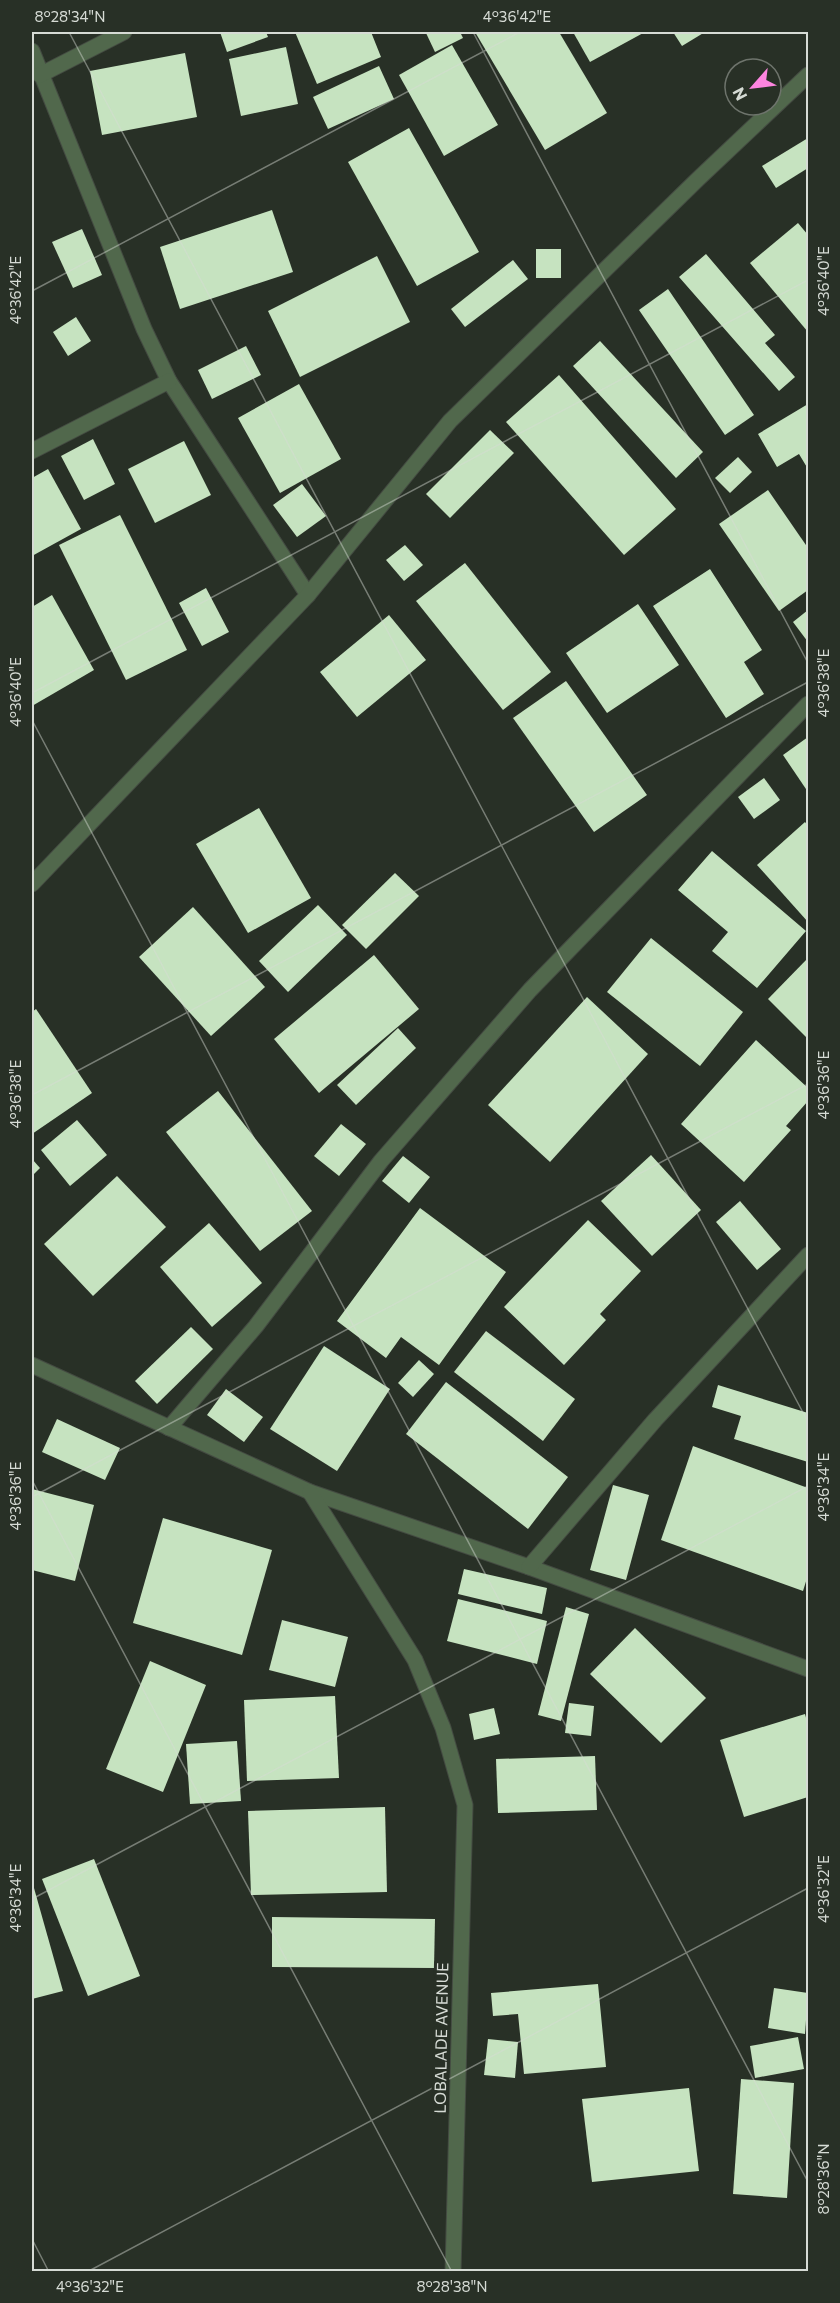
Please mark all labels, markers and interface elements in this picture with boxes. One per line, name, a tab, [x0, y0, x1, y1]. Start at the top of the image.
text: 8°28'34"N	[35, 7, 105, 25]
text: 4°36'42"E	[483, 7, 551, 25]
north arrow	[723, 57, 783, 117]
text: N	[728, 85, 751, 104]
text: 4°36'40"E	[814, 246, 832, 316]
text: 4°36'42"E	[6, 256, 24, 324]
text: 4°36'38"E	[814, 648, 832, 717]
text: 4°36'40"E	[6, 657, 24, 727]
text: 4°36'36"E	[814, 1050, 832, 1119]
text: 4°36'38"E	[6, 1059, 24, 1128]
text: 4°36'34"E	[814, 1453, 832, 1521]
text: 4°36'36"E	[6, 1461, 24, 1530]
text: 4°36'32"E	[814, 1855, 832, 1923]
text: 4°36'34"E	[6, 1864, 24, 1932]
street label: LOBALADE AVENUE	[430, 1962, 451, 2114]
text: 8°28'36"N	[814, 2143, 832, 2215]
text: 4°36'32"E	[56, 2277, 124, 2295]
text: 8°28'38"N	[416, 2277, 488, 2295]

